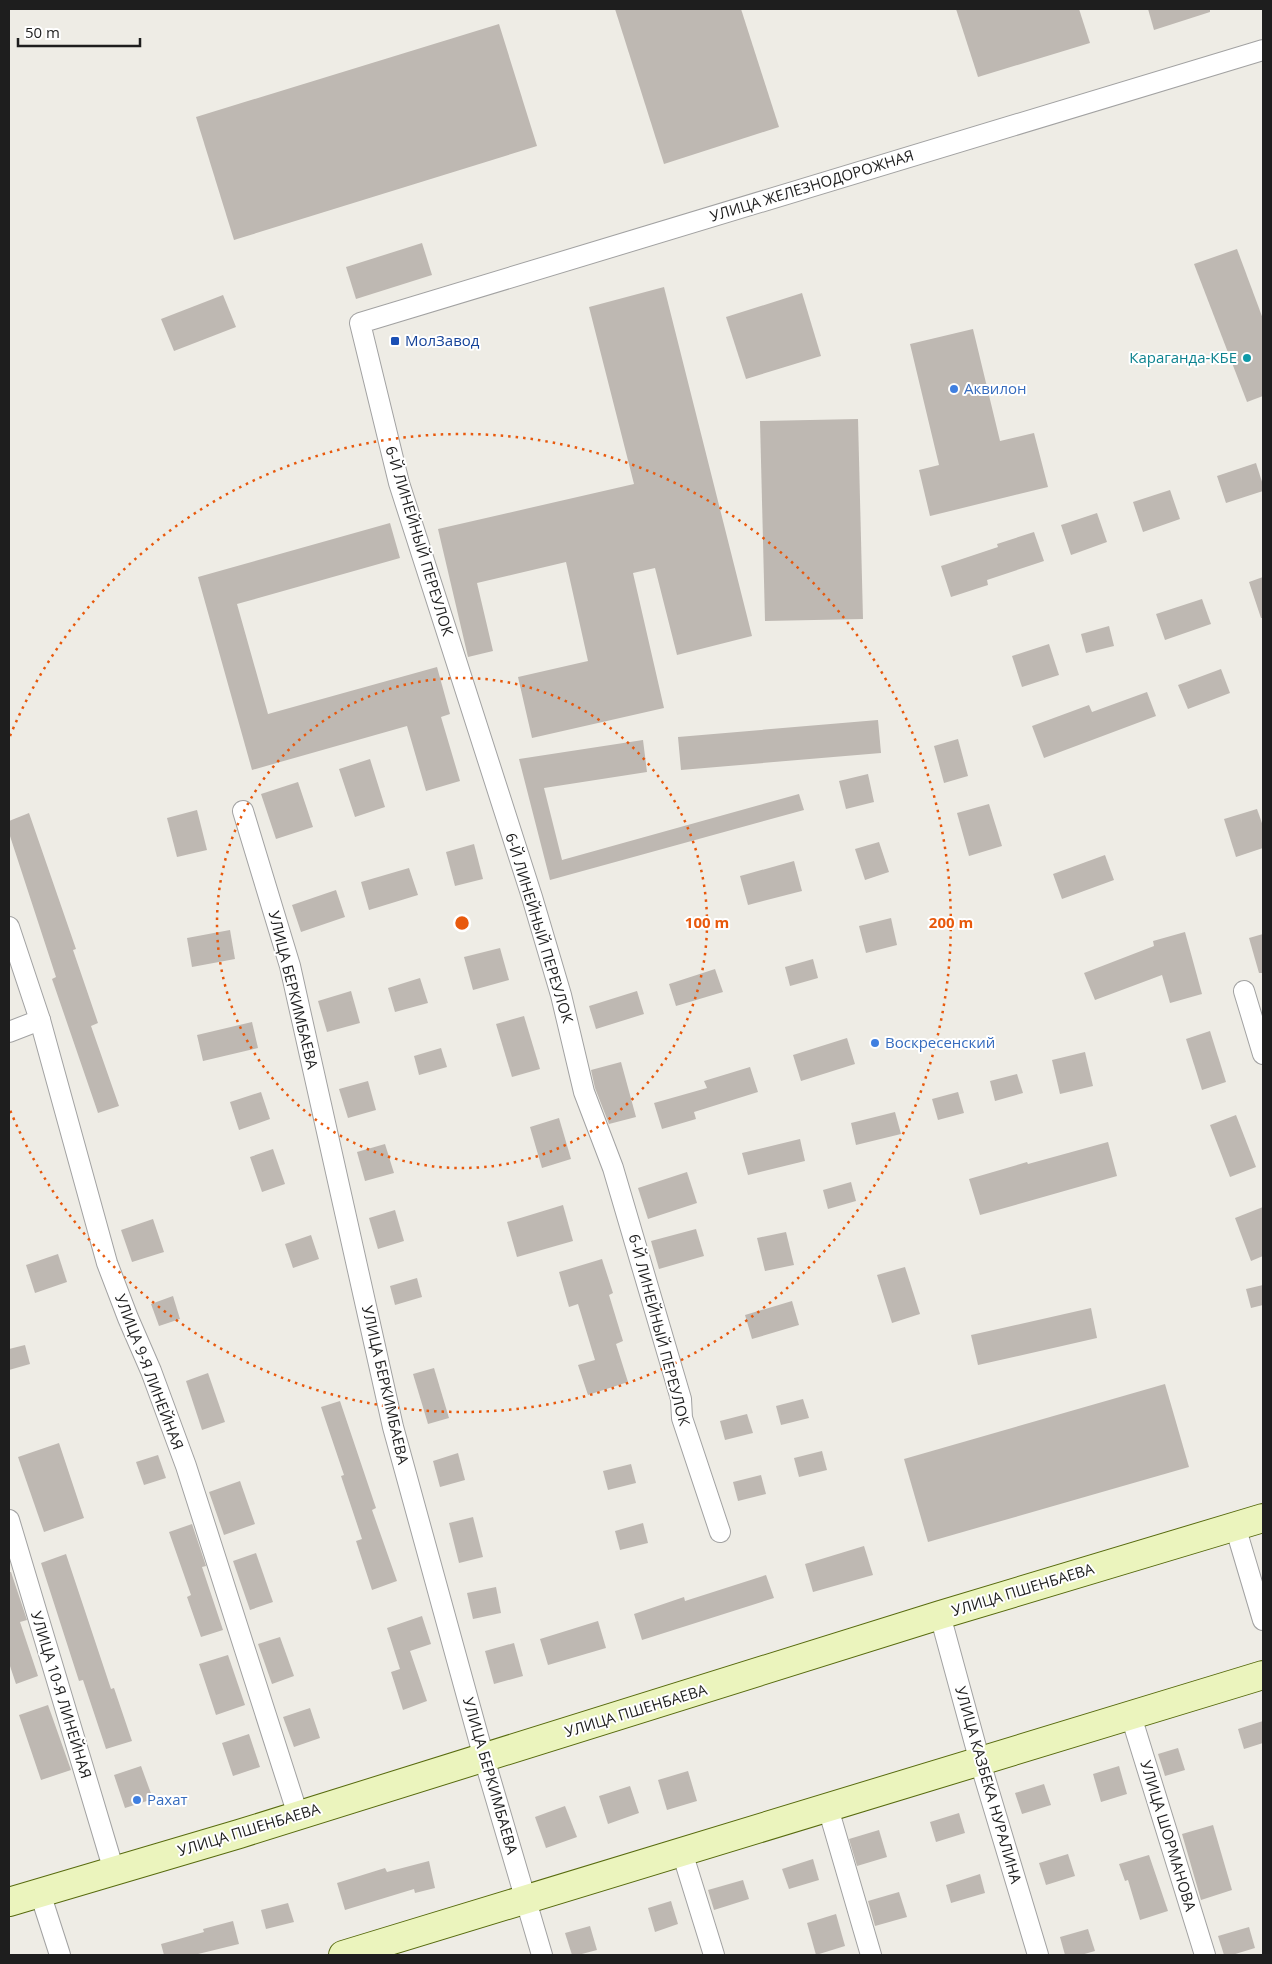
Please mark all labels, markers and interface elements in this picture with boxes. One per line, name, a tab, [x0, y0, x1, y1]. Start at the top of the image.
scale bar	[18, 15, 140, 47]
text: 50 m	[25, 22, 60, 42]
street label: УЛИЦА ЖЕЛЕЗНОДОРОЖНАЯ	[707, 144, 916, 226]
place label: МолЗавод	[405, 330, 480, 350]
marker: МолЗавод	[389, 335, 401, 347]
place label: Караганда-КБЕ	[1129, 347, 1237, 367]
marker: Караганда-КБЕ	[1241, 352, 1253, 364]
place label: Аквилон	[964, 378, 1026, 398]
marker: Аквилон	[948, 383, 960, 395]
street label: 6-Й ЛИНЕЙНЫЙ ПЕРЕУЛОК	[381, 443, 459, 639]
street label: 6-Й ЛИНЕЙНЫЙ ПЕРЕУЛОК	[501, 830, 579, 1026]
street label: УЛИЦА БЕРКИМБАЕВА	[265, 909, 323, 1071]
text: 100 m	[685, 912, 729, 932]
text: 200 m	[929, 912, 973, 932]
centre of rings	[453, 914, 471, 932]
place label: Воскресенский	[885, 1032, 995, 1052]
marker: Воскресенский	[869, 1037, 881, 1049]
street label: 6-Й ЛИНЕЙНЫЙ ПЕРЕУЛОК	[625, 1232, 695, 1429]
street label: УЛИЦА 9-Я ЛИНЕЙНАЯ	[111, 1291, 189, 1452]
street label: УЛИЦА БЕРКИМБАЕВА	[358, 1303, 414, 1467]
street label: УЛИЦА ПШЕНБАЕВА	[949, 1558, 1097, 1620]
street label: УЛИЦА 10-Я ЛИНЕЙНАЯ	[27, 1609, 97, 1781]
street label: УЛИЦА ПШЕНБАЕВА	[562, 1679, 710, 1741]
street label: УЛИЦА КАЗБЕКА НУРАЛИНА	[951, 1684, 1027, 1886]
street label: УЛИЦА БЕРКИМБАЕВА	[459, 1695, 523, 1857]
street label: УЛИЦА ШОРМАНОВА	[1136, 1758, 1202, 1914]
place label: Рахат	[147, 1789, 188, 1809]
marker: Рахат	[131, 1794, 143, 1806]
street label: УЛИЦА ПШЕНБАЕВА	[175, 1798, 323, 1860]

